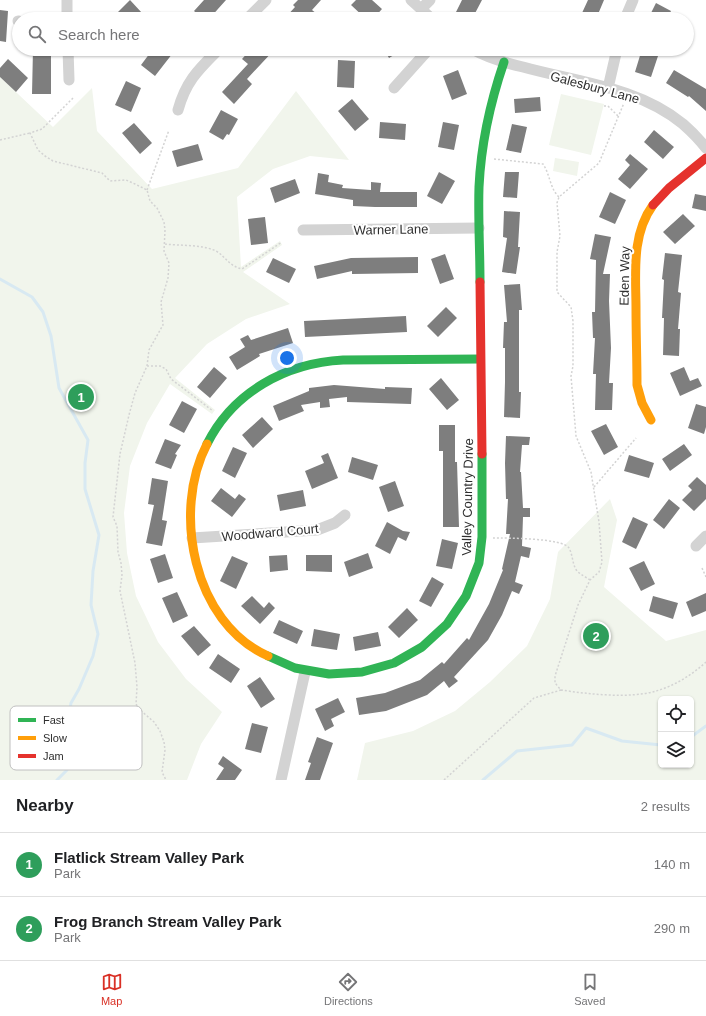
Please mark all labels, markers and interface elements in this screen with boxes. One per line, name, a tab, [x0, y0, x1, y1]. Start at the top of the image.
search box	[12, 12, 694, 56]
icon: search	[26, 23, 48, 45]
text: Search here	[58, 26, 140, 43]
street label: Galesbury Lane	[549, 68, 641, 107]
street label: Warner Lane	[354, 221, 428, 238]
street label: Eden Way	[616, 246, 633, 306]
your location	[277, 348, 297, 368]
pin: 1	[68, 382, 94, 412]
street label: Valley Country Drive	[459, 438, 476, 556]
street label: Woodward Court	[221, 521, 320, 544]
pin: 2	[583, 621, 609, 651]
map controls	[658, 696, 694, 768]
button: locate	[658, 696, 694, 732]
legend	[10, 706, 142, 770]
text: Fast	[43, 714, 64, 726]
text: Slow	[43, 732, 67, 744]
button: layers	[658, 732, 694, 768]
text: Jam	[43, 750, 64, 762]
text: Nearby	[16, 796, 74, 815]
text: 2 results	[641, 799, 690, 814]
text: Flatlick Stream Valley Park	[54, 849, 244, 866]
text: 1	[25, 857, 33, 872]
text: 140 m	[654, 857, 690, 872]
text: Park	[54, 866, 81, 881]
text: Frog Branch Stream Valley Park	[54, 913, 282, 930]
text: 2	[25, 921, 33, 936]
text: 290 m	[654, 921, 690, 936]
text: Park	[54, 930, 81, 945]
tab: Map	[101, 971, 123, 1007]
tab: Directions	[324, 971, 373, 1007]
tab: Saved	[574, 971, 605, 1007]

